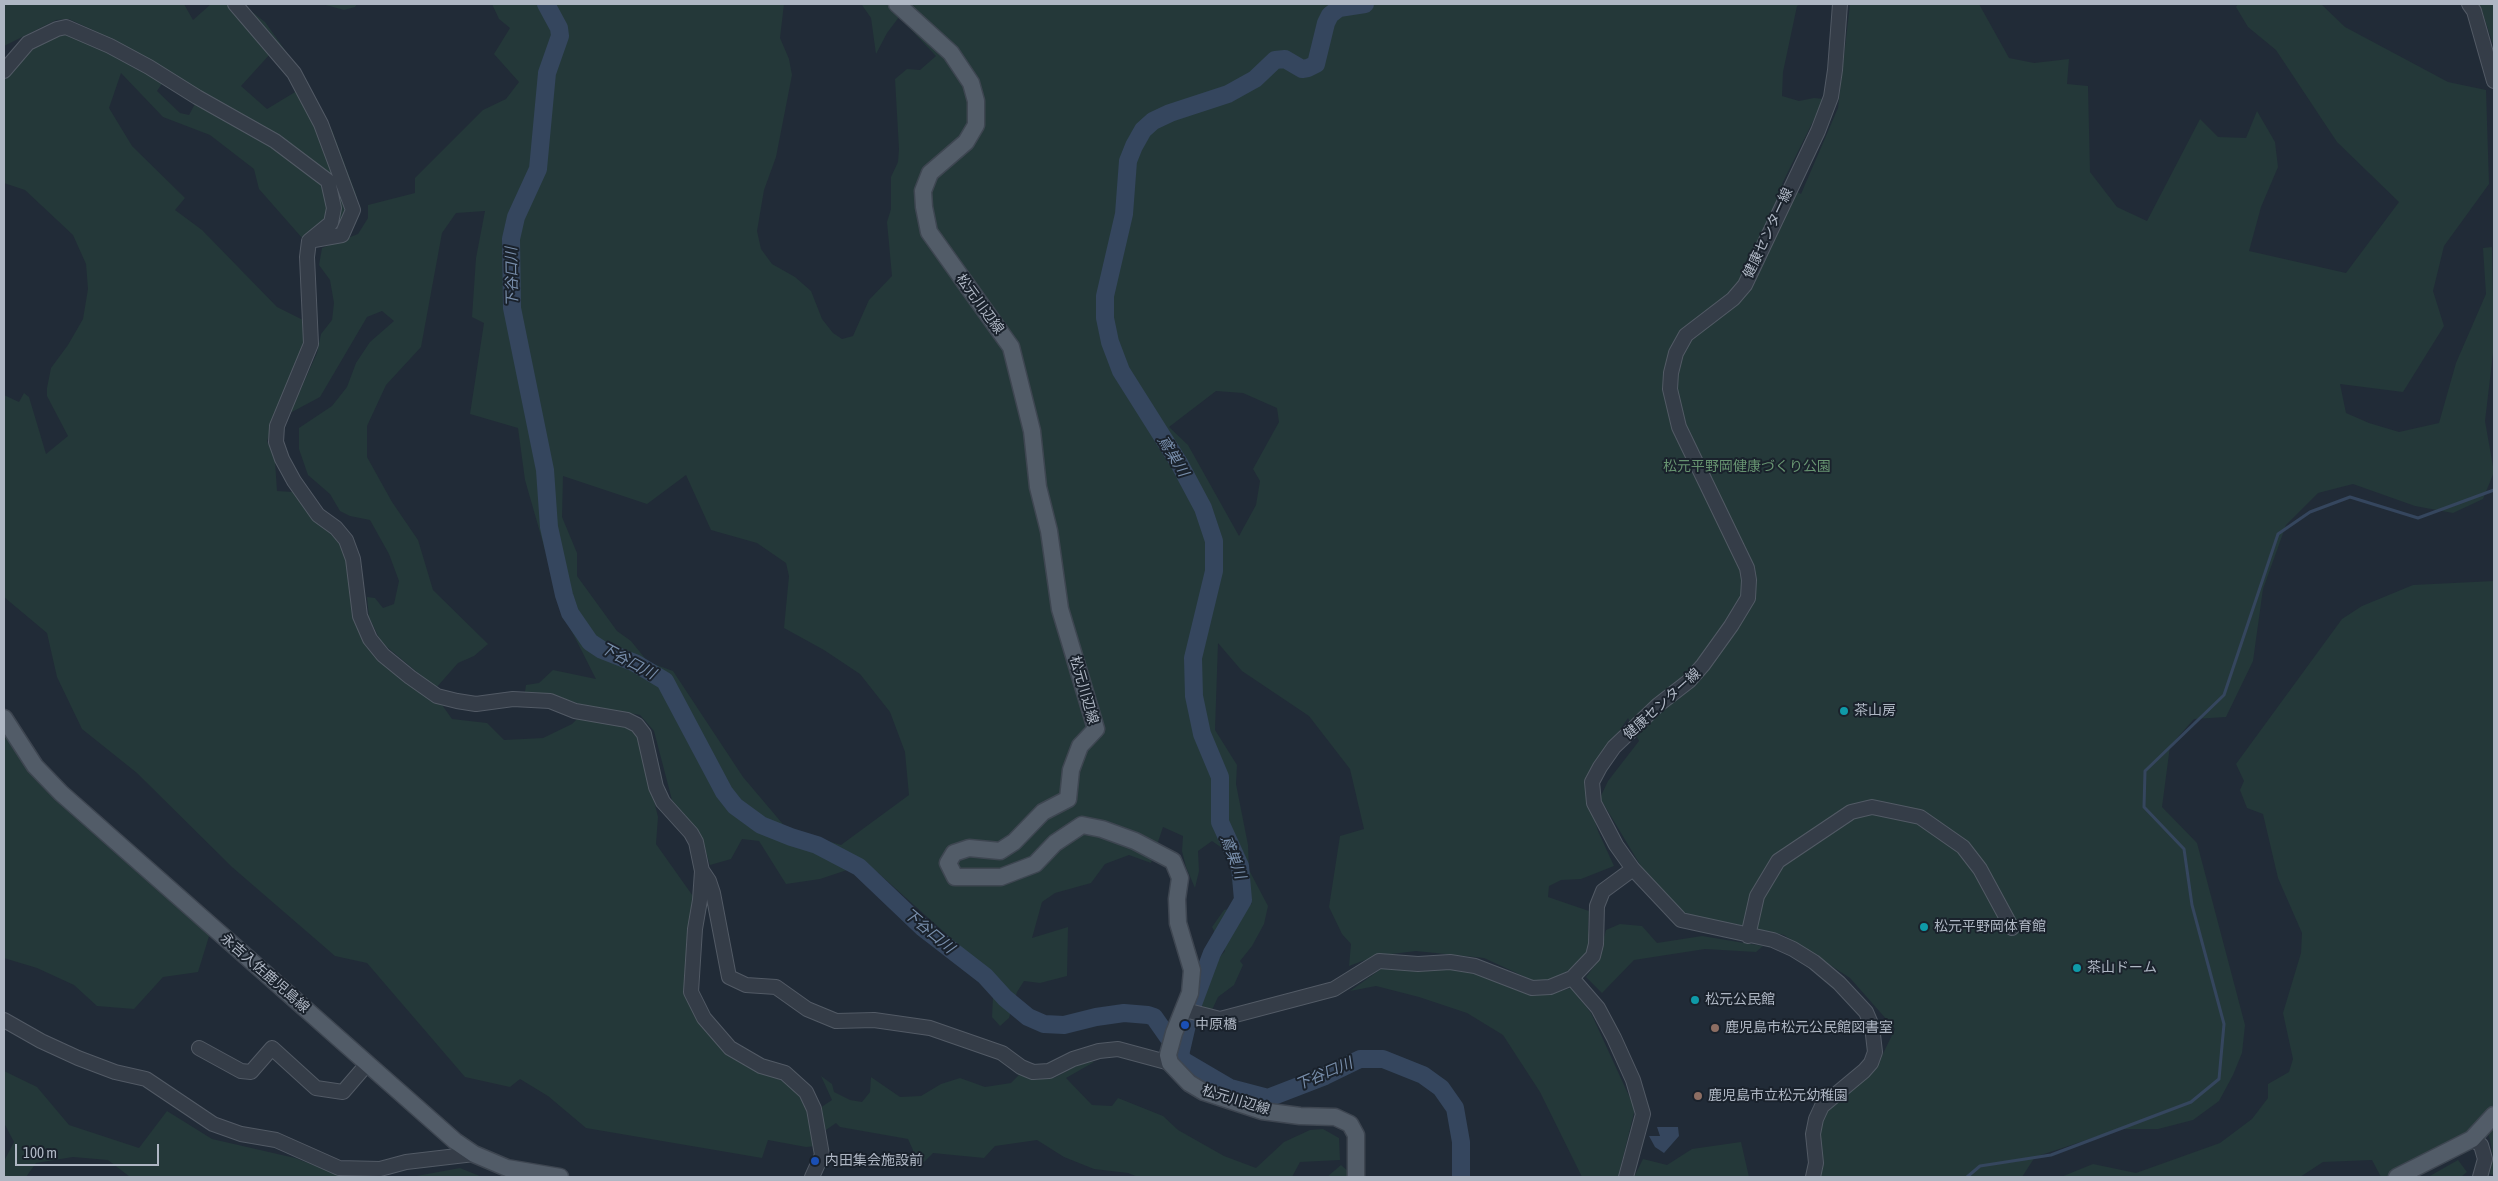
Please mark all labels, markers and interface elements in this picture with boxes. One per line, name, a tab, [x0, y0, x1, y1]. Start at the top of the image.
street label: 健康センター線	[1740, 185, 1796, 281]
water label: 下谷口川	[502, 247, 522, 307]
street label: 松元川辺線	[953, 271, 1007, 337]
water label: 鳶巣川	[1154, 432, 1192, 480]
park label: 松元平野岡健康づくり公園	[1663, 459, 1831, 475]
water label: 下谷口川	[597, 639, 659, 683]
street label: 松元川辺線	[1066, 654, 1102, 726]
street label: 健康センター線	[1620, 665, 1704, 743]
place label: 茶山房	[1854, 703, 1896, 719]
marker: 茶山房	[1838, 705, 1850, 717]
water label: 鳶巣川	[1217, 833, 1249, 881]
water label: 下谷口川	[900, 905, 958, 957]
place label: 松元平野岡体育館	[1934, 919, 2046, 935]
marker: 松元平野岡体育館	[1918, 921, 1930, 933]
street label: 永吉入佐鹿児島線	[217, 930, 313, 1016]
place label: 茶山ドーム	[2087, 960, 2157, 976]
marker: 茶山ドーム	[2071, 962, 2083, 974]
place label: 松元公民館	[1705, 992, 1775, 1008]
marker: 松元公民館	[1689, 994, 1701, 1006]
place label: 中原橋	[1195, 1017, 1237, 1033]
marker: 中原橋	[1179, 1019, 1191, 1031]
place label: 鹿児島市松元公民館図書室	[1725, 1020, 1893, 1036]
marker: 鹿児島市松元公民館図書室	[1709, 1022, 1721, 1034]
water label: 下谷口川	[1293, 1054, 1355, 1094]
street label: 松元川辺線	[1200, 1082, 1272, 1118]
place label: 鹿児島市立松元幼稚園	[1708, 1088, 1848, 1104]
marker: 鹿児島市立松元幼稚園	[1692, 1090, 1704, 1102]
scale bar	[18, 1134, 161, 1166]
text: 100 m	[23, 1144, 57, 1161]
place label: 内田集会施設前	[825, 1153, 923, 1169]
marker: 内田集会施設前	[809, 1155, 821, 1167]

